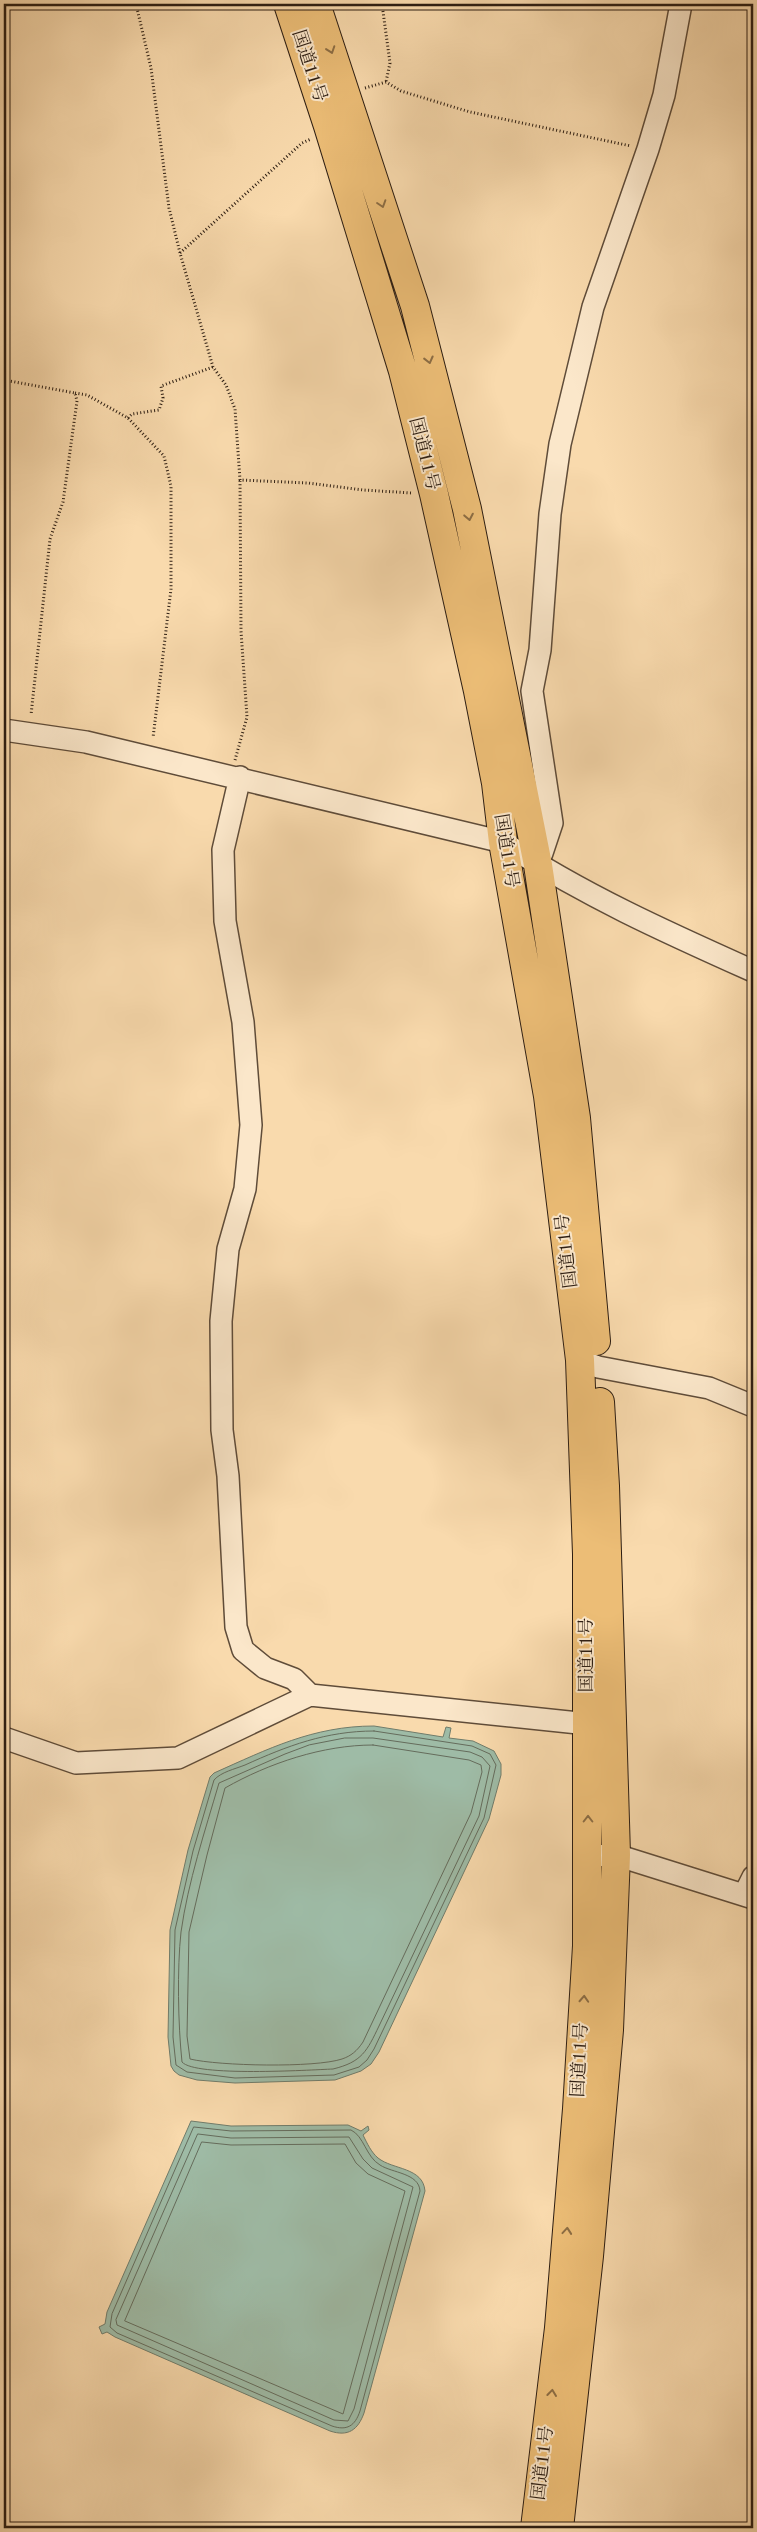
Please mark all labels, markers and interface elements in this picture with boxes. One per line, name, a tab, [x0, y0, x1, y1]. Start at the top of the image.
street label: 国道11号	[289, 27, 331, 104]
one-way arrow	[325, 45, 335, 54]
one-way arrow	[376, 200, 386, 208]
one-way arrow	[423, 355, 434, 364]
street label: 国道11号	[406, 415, 444, 493]
one-way arrow	[463, 513, 473, 522]
street label: 国道11号	[491, 812, 523, 889]
street label: 国道11号	[552, 1213, 580, 1290]
street label: 国道11号	[576, 1618, 596, 1692]
one-way arrow	[583, 1815, 593, 1823]
one-way arrow	[578, 1995, 589, 2003]
street label: 国道11号	[567, 2022, 591, 2098]
one-way arrow	[562, 2227, 573, 2235]
one-way arrow	[546, 2389, 557, 2397]
street label: 国道11号	[528, 2424, 556, 2501]

